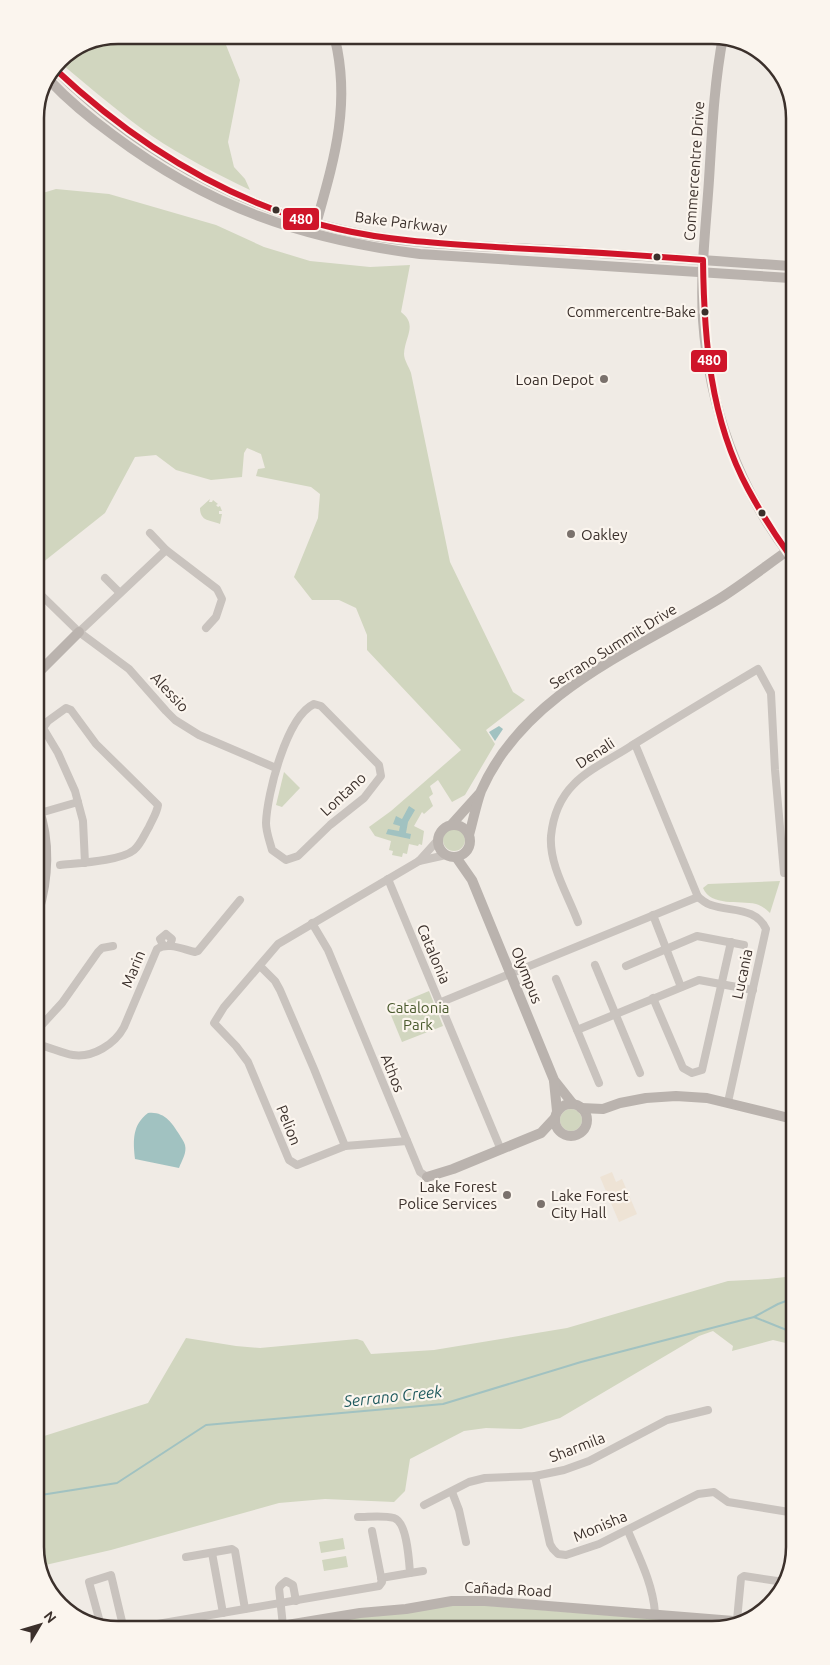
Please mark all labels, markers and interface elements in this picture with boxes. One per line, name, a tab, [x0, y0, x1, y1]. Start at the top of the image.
street label: Commercentre Drive	[681, 100, 707, 242]
unlabelled marker	[271, 205, 281, 215]
line badge: 480	[282, 207, 320, 231]
street label: Bake Parkway	[354, 208, 448, 236]
text: 480	[289, 211, 313, 227]
unlabelled marker	[652, 252, 662, 262]
place label: Commercentre-Bake	[567, 304, 696, 320]
marker: Commercentre-Bake	[700, 307, 710, 317]
line badge: 480	[690, 349, 728, 373]
text: 480	[697, 352, 721, 368]
place label: Loan Depot	[516, 371, 594, 388]
marker: Loan Depot	[598, 373, 610, 385]
unlabelled marker	[757, 508, 767, 518]
place label: Oakley	[581, 526, 627, 543]
marker: Oakley	[565, 528, 577, 540]
street label: Serrano Summit Drive	[546, 600, 680, 692]
street label: Alessio	[148, 669, 192, 715]
street label: Denali	[572, 734, 618, 772]
street label: Lontano	[317, 769, 369, 819]
street label: Catalonia	[414, 922, 454, 986]
street label: Olympus	[508, 944, 546, 1006]
street label: Lucania	[728, 947, 756, 1001]
street label: Marin	[118, 948, 148, 990]
park label: Catalonia Park	[386, 999, 450, 1033]
street label: Athos	[378, 1052, 408, 1094]
street label: Pelion	[273, 1102, 305, 1148]
place label: Lake Forest Police Services	[398, 1178, 497, 1212]
place label: Lake Forest City Hall	[551, 1187, 629, 1221]
marker: Lake Forest Police Services	[501, 1189, 513, 1201]
marker: Lake Forest City Hall	[535, 1198, 547, 1210]
water label: Serrano Creek	[342, 1382, 444, 1410]
street label: Sharmila	[547, 1429, 607, 1465]
street label: Monisha	[571, 1507, 629, 1545]
street label: Cañada Road	[464, 1578, 552, 1600]
north arrow	[15, 1600, 65, 1650]
text: N	[41, 1608, 60, 1626]

